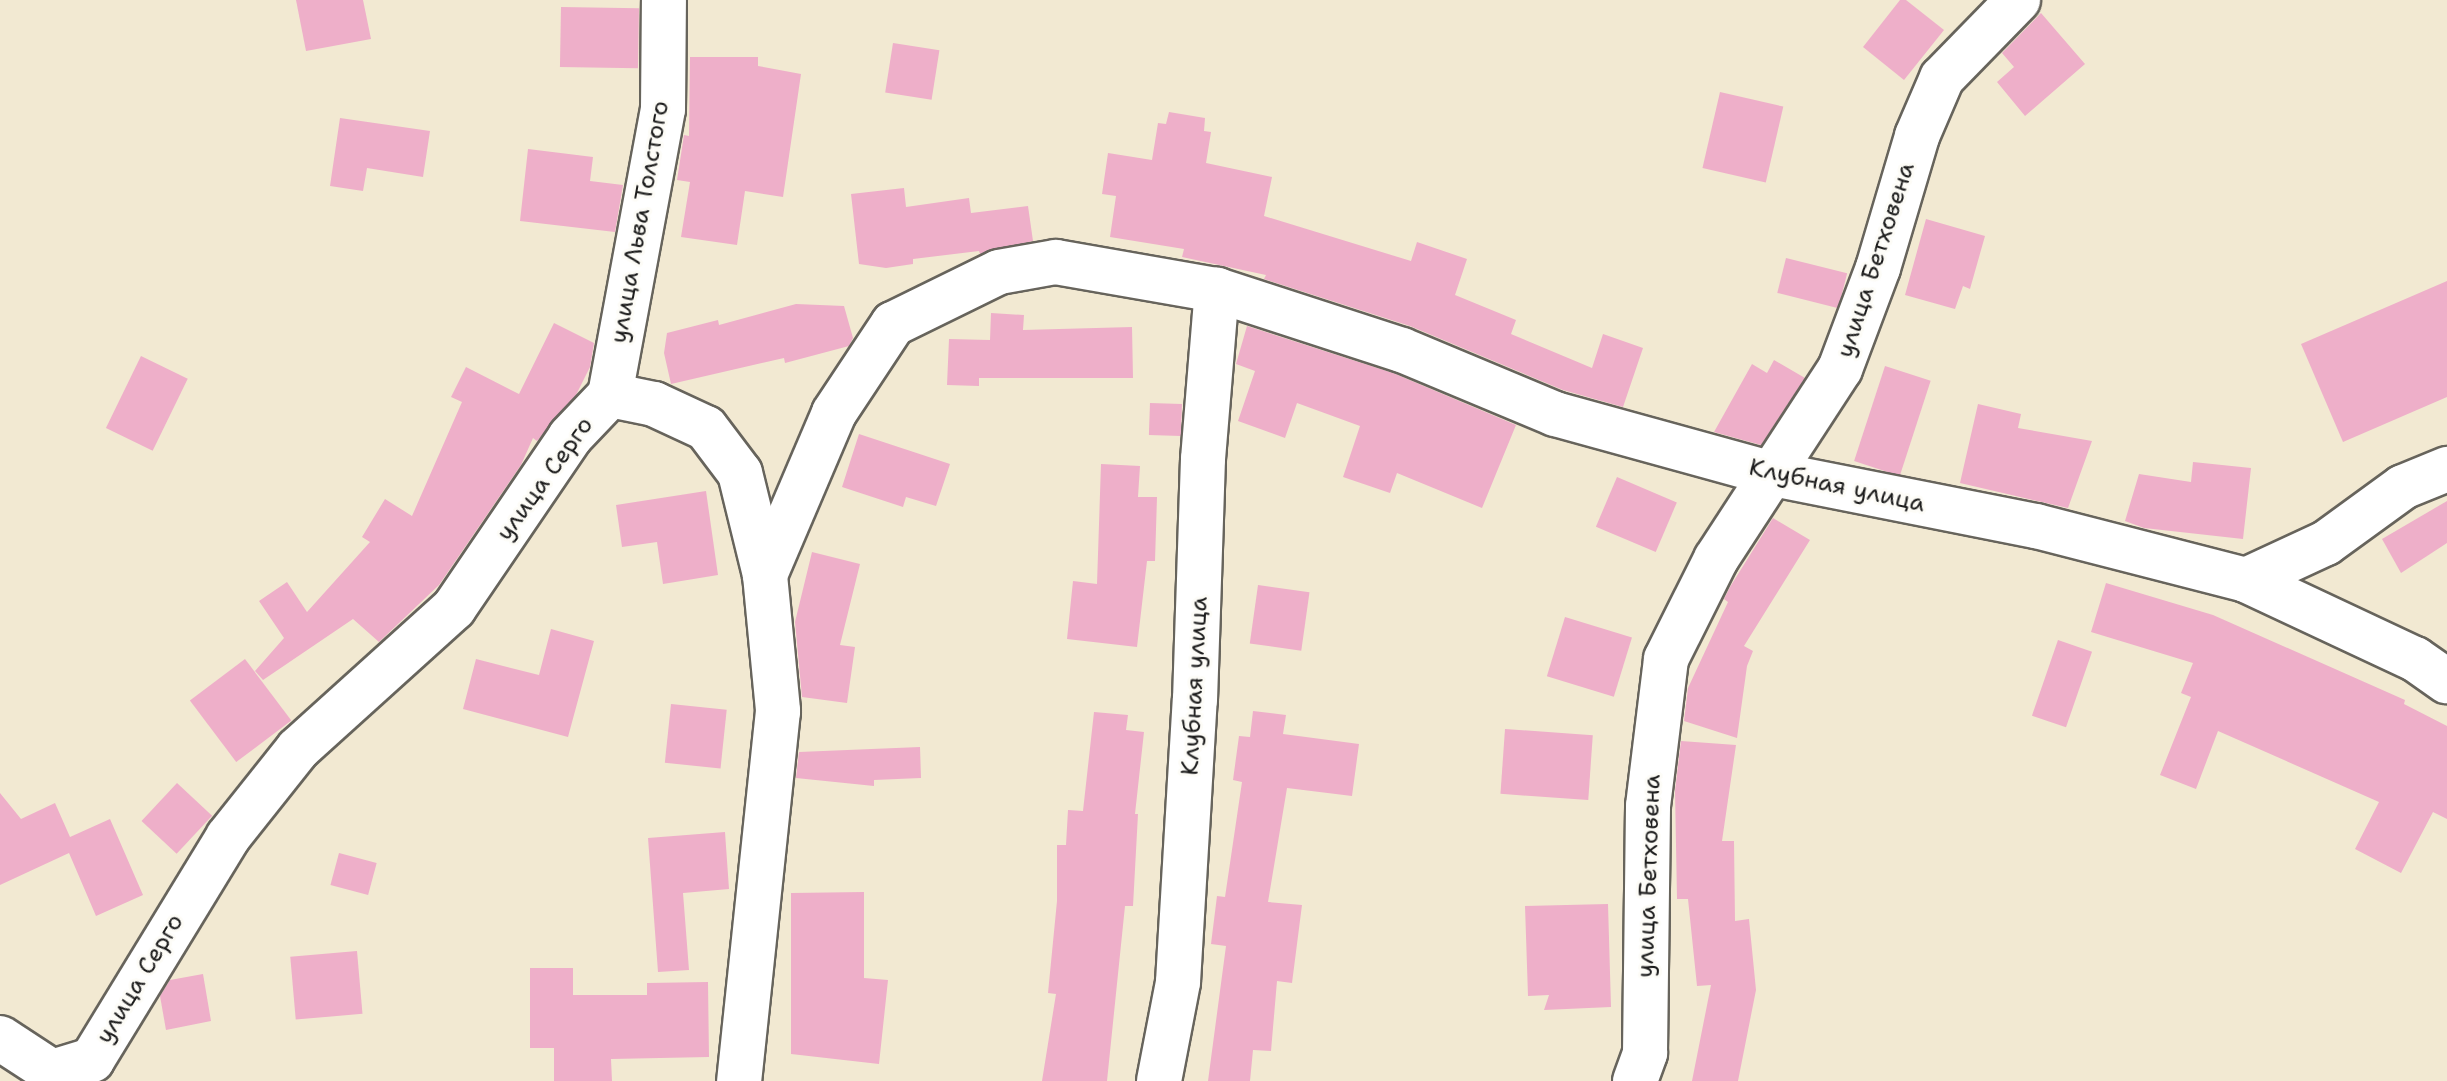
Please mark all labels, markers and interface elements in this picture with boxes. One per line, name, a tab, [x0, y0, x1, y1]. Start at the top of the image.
street label: улица Льва Толстого	[604, 99, 676, 345]
street label: улица Бетховена	[1831, 159, 1921, 361]
street label: улица Серго	[491, 412, 599, 546]
street label: Клубная улица	[1746, 453, 1928, 519]
street label: Клубная улица	[1176, 596, 1214, 776]
street label: улица Бетховена	[1631, 774, 1667, 978]
street label: улица Серго	[90, 909, 190, 1049]

